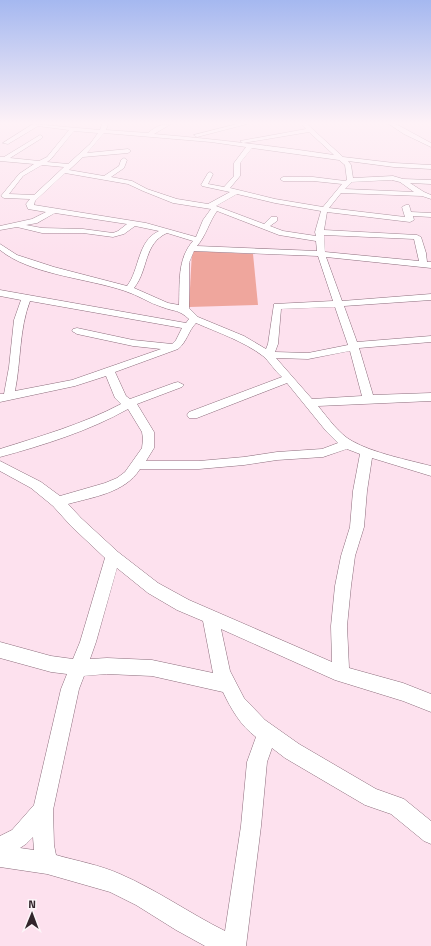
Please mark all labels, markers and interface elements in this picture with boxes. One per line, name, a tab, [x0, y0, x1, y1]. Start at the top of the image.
north arrow	[12, 894, 52, 934]
text: N	[28, 896, 36, 912]

